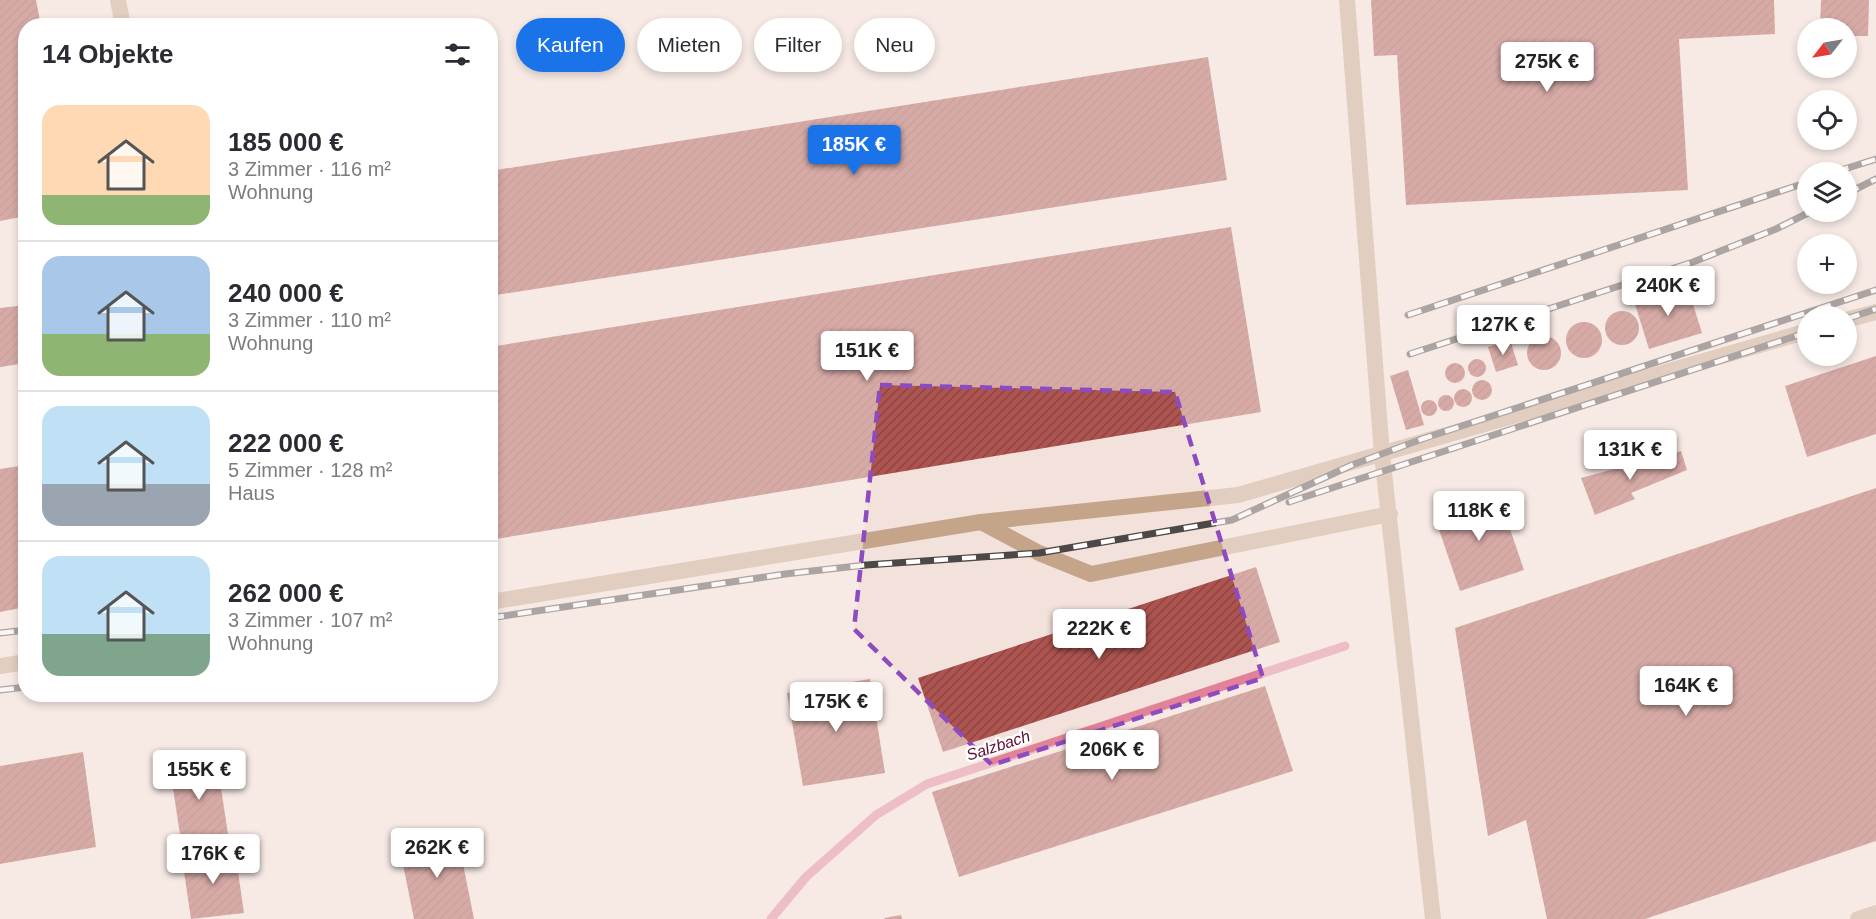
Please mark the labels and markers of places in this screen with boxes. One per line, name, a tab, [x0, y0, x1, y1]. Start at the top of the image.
pin: 275K €	[1498, 42, 1596, 93]
pin: 185K €	[805, 125, 903, 176]
pin: 240K €	[1619, 266, 1717, 317]
pin: 127K €	[1454, 305, 1552, 356]
pin: 151K €	[818, 331, 916, 382]
pin: 131K €	[1581, 430, 1679, 481]
pin: 118K €	[1430, 491, 1528, 542]
pin: 222K €	[1050, 609, 1148, 660]
pin: 164K €	[1637, 666, 1735, 717]
pin: 175K €	[787, 682, 885, 733]
pin: 206K €	[1063, 730, 1161, 781]
pin: 155K €	[150, 750, 248, 801]
pin: 262K €	[388, 828, 486, 879]
pin: 176K €	[164, 834, 262, 885]

